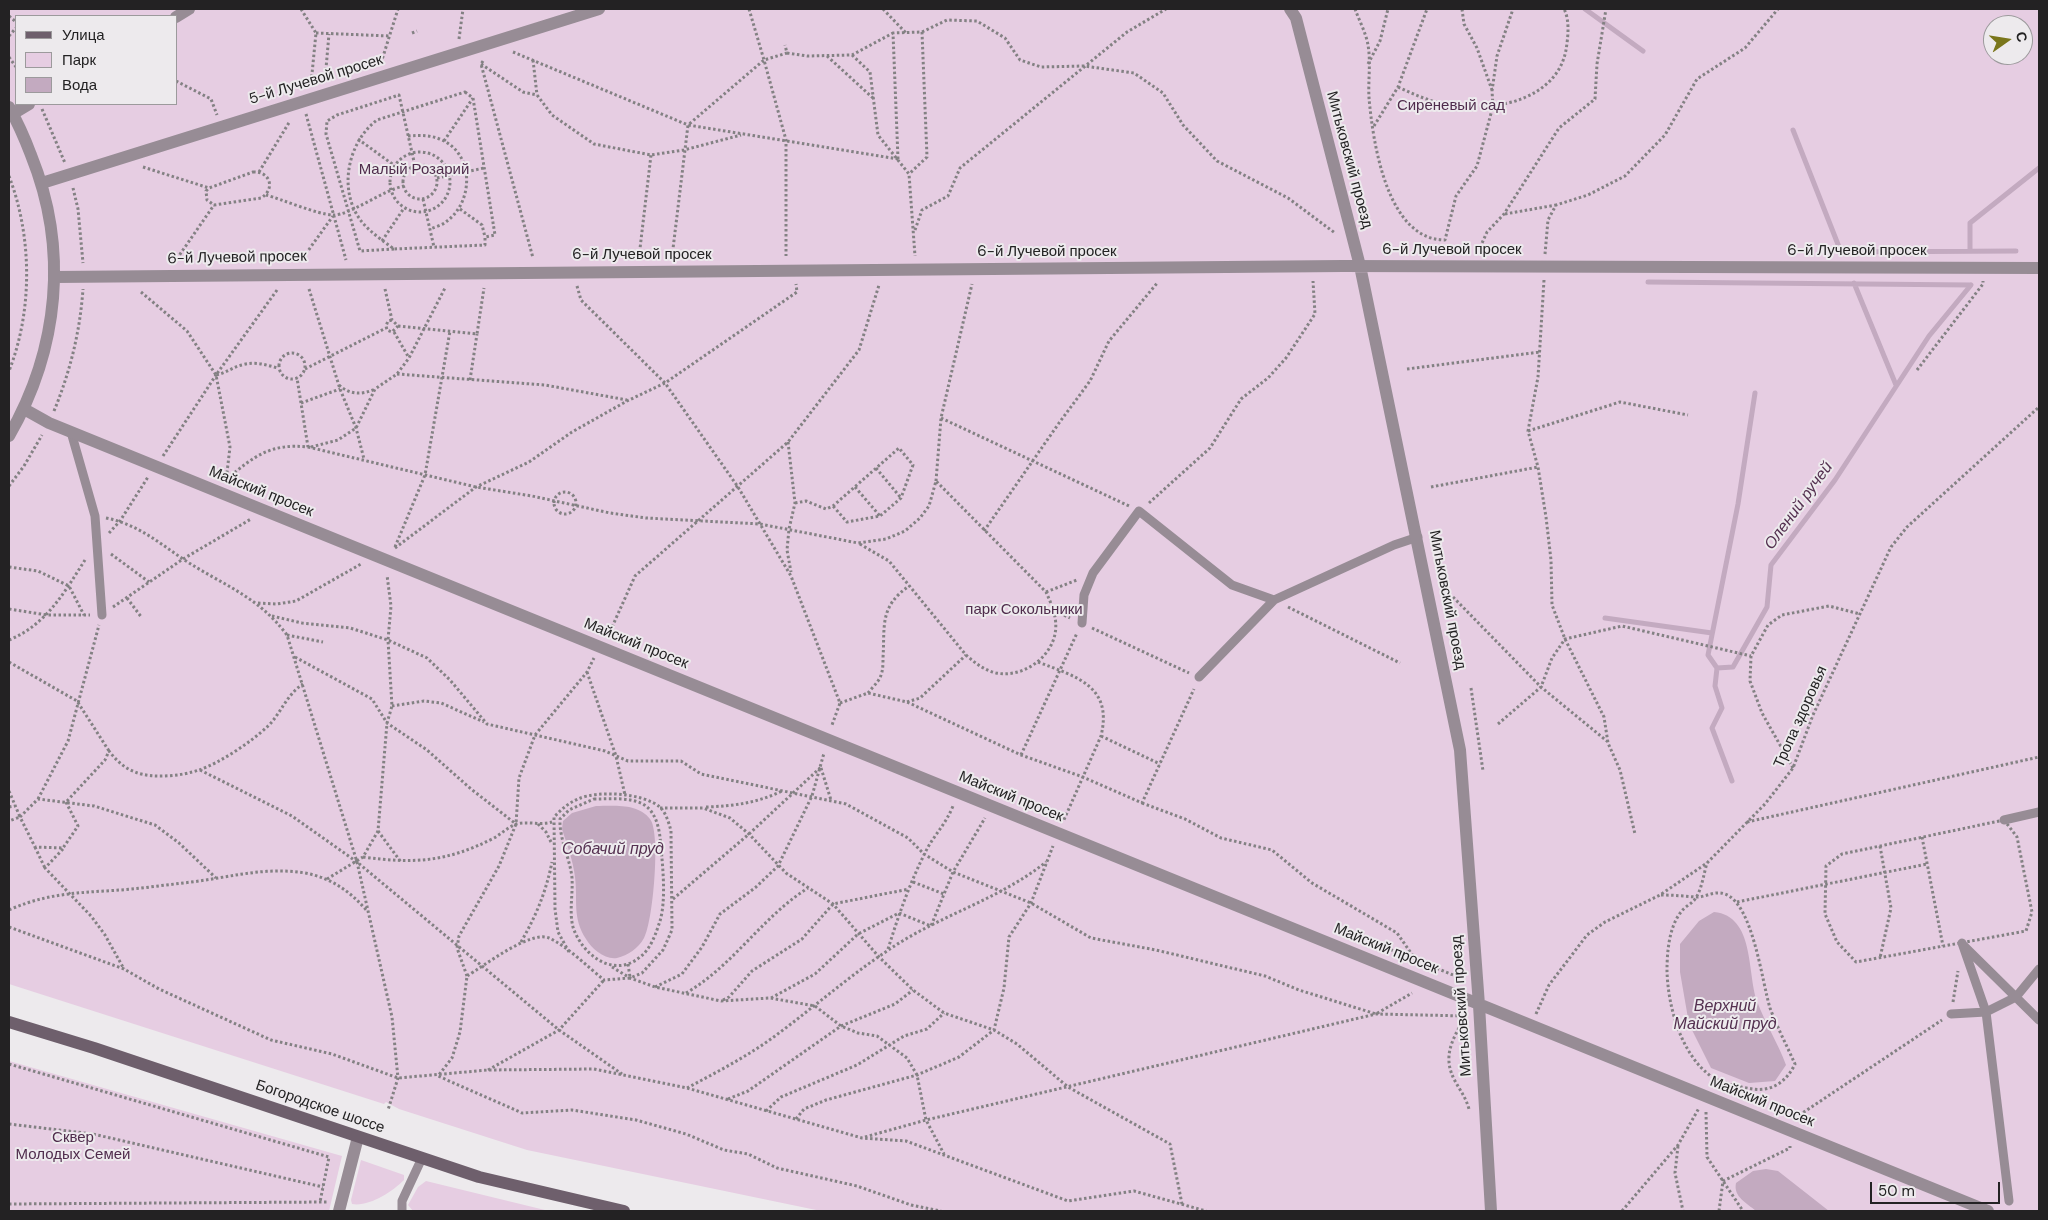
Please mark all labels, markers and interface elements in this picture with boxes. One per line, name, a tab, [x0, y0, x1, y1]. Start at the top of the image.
legend	[15, 15, 178, 105]
north arrow	[1983, 15, 2033, 65]
text: Улица	[62, 25, 105, 45]
text: С	[2012, 30, 2032, 44]
text: Парк	[62, 50, 96, 70]
street label: 5-й Лучевой просек	[247, 51, 385, 109]
text: Вода	[62, 75, 97, 95]
street label: Митьковский проезд	[1322, 89, 1376, 231]
park label: Сиреневый сад	[1397, 97, 1505, 115]
park label: Малый Розарий	[359, 161, 469, 179]
street label: 6-й Лучевой просек	[1382, 241, 1522, 259]
street label: 6-й Лучевой просек	[1787, 242, 1927, 260]
street label: 6-й Лучевой просек	[977, 243, 1117, 261]
street label: 6-й Лучевой просек	[572, 246, 712, 264]
street label: 6-й Лучевой просек	[167, 248, 307, 268]
water label: Олений ручей	[1761, 458, 1837, 554]
street label: Майский просек	[206, 463, 316, 521]
street label: Митьковский проезд	[1425, 529, 1469, 671]
park label: парк Сокольники	[965, 601, 1083, 619]
street label: Майский просек	[581, 615, 691, 673]
street label: Тропа здоровья	[1770, 663, 1832, 771]
street label: Майский просек	[956, 768, 1066, 826]
water label: Собачий пруд	[562, 840, 664, 860]
street label: Майский просек	[1331, 920, 1441, 978]
street label: Митьковский проезд	[1448, 935, 1476, 1077]
water label: Верхний Майский пруд	[1673, 997, 1777, 1035]
street label: Майский просек	[1707, 1073, 1817, 1131]
street label: Богородское шоссе	[253, 1076, 387, 1138]
park label: Сквер Молодых Семей	[16, 1129, 130, 1164]
scale bar	[1873, 1172, 2003, 1204]
text: 50 m	[1878, 1181, 1915, 1201]

